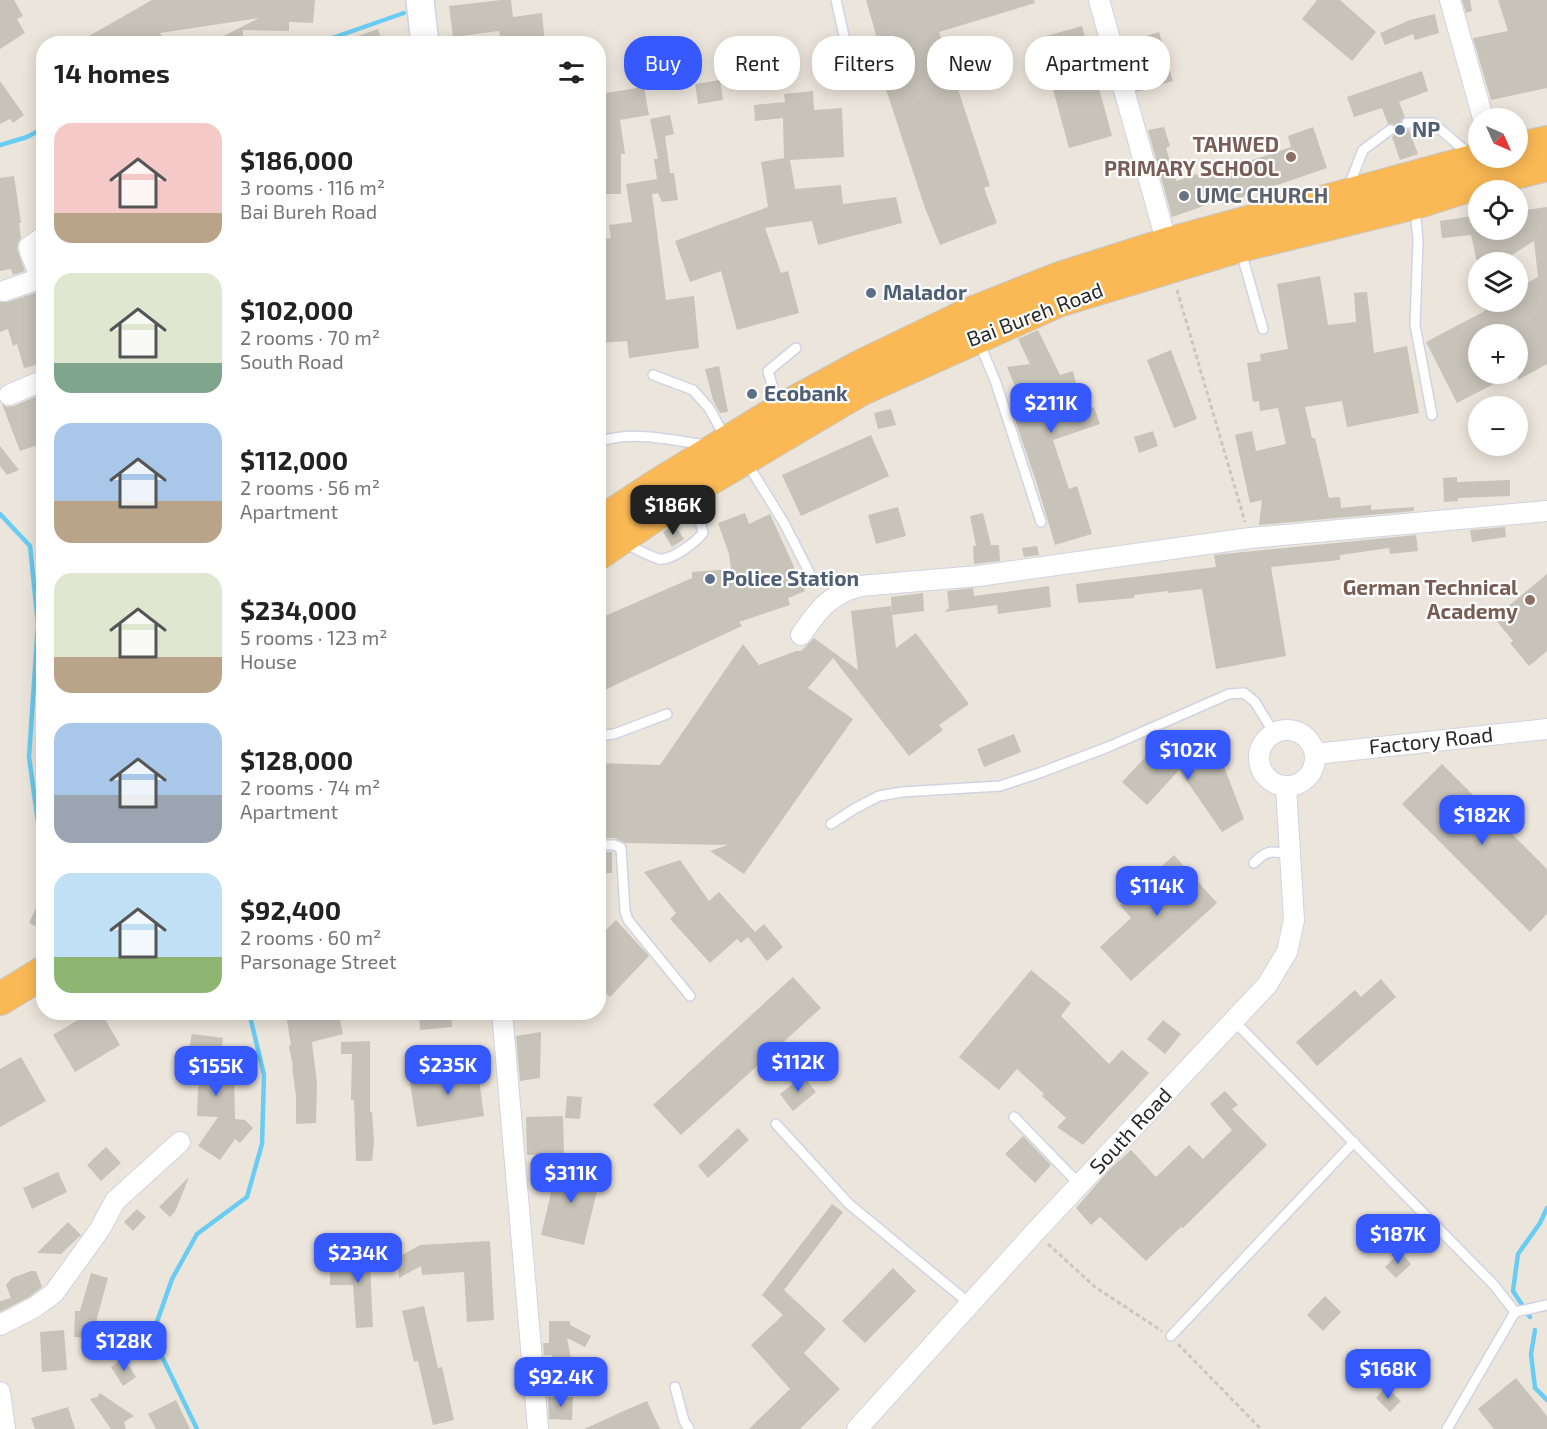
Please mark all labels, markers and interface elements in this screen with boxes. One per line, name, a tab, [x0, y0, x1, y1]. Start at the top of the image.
chip: Buy	[624, 36, 702, 90]
chip: Rent	[714, 36, 800, 90]
chip: Filters	[812, 36, 915, 90]
chip: New	[927, 36, 1013, 90]
chip: Apartment	[1025, 36, 1170, 90]
icon: filters	[555, 56, 588, 89]
text: 14 homes	[54, 57, 170, 88]
north arrow	[1468, 108, 1528, 168]
map controls	[1468, 108, 1528, 456]
place label: NP	[1412, 116, 1440, 141]
marker: NP	[1393, 123, 1407, 137]
place label: TAHWED PRIMARY SCHOOL	[1104, 131, 1279, 180]
text: $186,000	[240, 144, 353, 175]
icon: home	[102, 147, 174, 219]
marker: TAHWED PRIMARY SCHOOL	[1284, 150, 1298, 164]
text: 3 rooms · 116 m²	[240, 175, 385, 199]
button: locate	[1468, 180, 1528, 240]
place label: UMC CHURCH	[1196, 182, 1328, 207]
marker: UMC CHURCH	[1177, 189, 1191, 203]
text: Bai Bureh Road	[240, 199, 377, 223]
button: layers	[1468, 252, 1528, 312]
street label: Bai Bureh Road	[963, 276, 1106, 351]
place label: Malador	[883, 279, 967, 304]
marker: Malador	[864, 286, 878, 300]
text: $102,000	[240, 294, 353, 325]
icon: home	[102, 297, 174, 369]
button: +	[1468, 324, 1528, 384]
text: 2 rooms · 70 m²	[240, 325, 380, 349]
text: South Road	[240, 349, 344, 373]
place label: Ecobank	[764, 380, 848, 405]
pin: $211K	[1009, 383, 1093, 434]
marker: Ecobank	[745, 387, 759, 401]
text: $211K	[1024, 390, 1078, 414]
button: −	[1468, 396, 1528, 456]
text: $112,000	[240, 444, 348, 475]
icon: home	[102, 447, 174, 519]
text: 2 rooms · 56 m²	[240, 475, 380, 499]
pin: $186K	[631, 485, 715, 536]
text: $186K	[644, 492, 702, 516]
text: Apartment	[240, 499, 338, 523]
place label: Police Station	[722, 565, 859, 590]
marker: Police Station	[703, 572, 717, 586]
place label: German Technical Academy	[1343, 574, 1518, 624]
marker: German Technical Academy	[1523, 593, 1537, 607]
text: $234,000	[240, 594, 357, 625]
icon: home	[102, 597, 174, 669]
text: 5 rooms · 123 m²	[240, 625, 388, 649]
text: House	[240, 649, 297, 673]
street label: Factory Road	[1368, 721, 1494, 758]
pin: $102K	[1146, 730, 1230, 781]
text: $102K	[1159, 737, 1217, 761]
text: $128,000	[240, 744, 353, 775]
icon: home	[102, 747, 174, 819]
text: 2 rooms · 74 m²	[240, 775, 380, 799]
pin: $182K	[1440, 795, 1524, 846]
text: Apartment	[240, 799, 338, 823]
text: $182K	[1454, 802, 1511, 826]
pin: $114K	[1115, 866, 1199, 917]
text: $114K	[1130, 873, 1184, 897]
text: $92,400	[240, 894, 341, 925]
icon: home	[102, 897, 174, 969]
text: 2 rooms · 60 m²	[240, 925, 381, 949]
text: Parsonage Street	[240, 949, 397, 973]
pin: $112K	[756, 1042, 840, 1093]
pin: $235K	[406, 1045, 490, 1096]
pin: $155K	[174, 1046, 258, 1097]
text: $112K	[771, 1049, 825, 1073]
text: $235K	[419, 1052, 477, 1076]
text: $155K	[189, 1053, 244, 1077]
street label: South Road	[1084, 1082, 1176, 1178]
pin: $311K	[529, 1153, 613, 1204]
text: $311K	[545, 1160, 597, 1184]
pin: $187K	[1356, 1214, 1440, 1265]
text: $187K	[1370, 1221, 1426, 1245]
pin: $234K	[316, 1233, 400, 1284]
text: $234K	[328, 1240, 388, 1264]
pin: $128K	[82, 1321, 166, 1372]
text: $128K	[96, 1328, 153, 1352]
pin: $168K	[1346, 1349, 1430, 1400]
text: $168K	[1359, 1356, 1417, 1380]
pin: $92.4K	[512, 1357, 610, 1408]
text: $92.4K	[528, 1364, 594, 1388]

